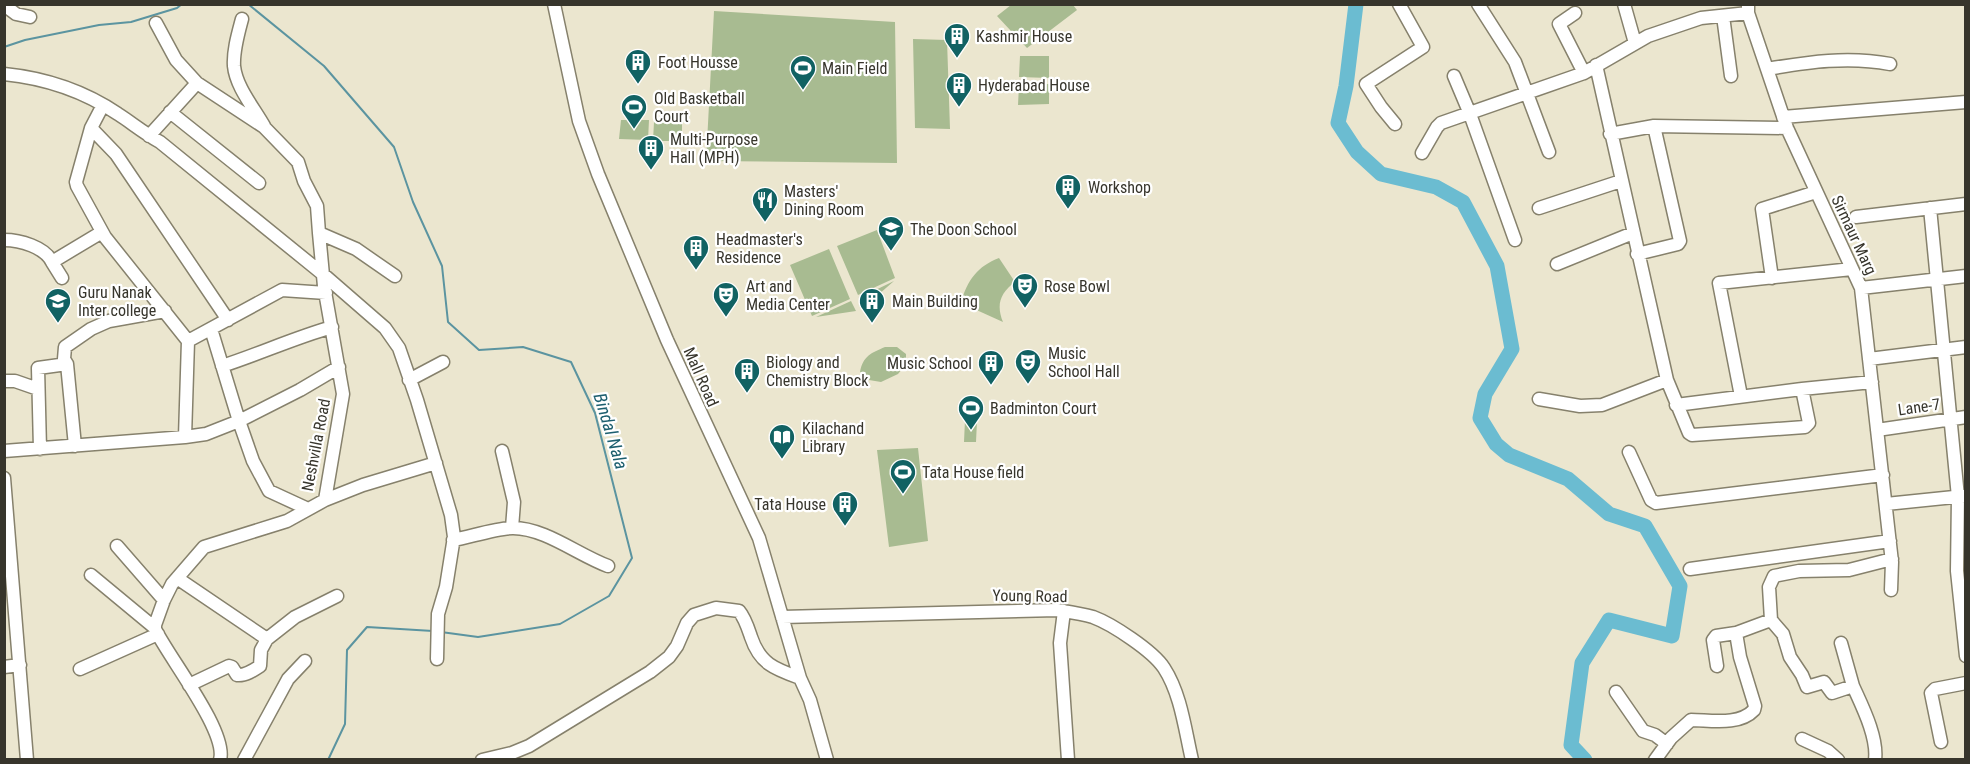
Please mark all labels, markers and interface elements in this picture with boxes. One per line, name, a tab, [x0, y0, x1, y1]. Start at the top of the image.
building icon: Kashmir House	[942, 21, 972, 59]
place label: Kashmir House	[976, 27, 1072, 46]
building icon: Foot Housse	[623, 47, 653, 85]
place label: Foot Housse	[658, 53, 738, 72]
sports icon: Main Field	[788, 53, 818, 91]
place label: Main Field	[822, 59, 887, 78]
building icon: Hyderabad House	[944, 70, 974, 108]
place label: Hyderabad House	[978, 76, 1090, 95]
place label: Old Basketball Court	[654, 89, 745, 126]
sports icon: Old Basketball Court	[619, 92, 649, 130]
place label: Multi-Purpose Hall (MPH)	[670, 130, 758, 167]
building icon: Multi-Purpose Hall (MPH)	[636, 133, 666, 171]
building icon: Workshop	[1053, 172, 1083, 210]
place label: Workshop	[1088, 178, 1151, 197]
place label: Masters' Dining Room	[784, 182, 864, 219]
restaurant icon: Masters' Dining Room	[750, 185, 780, 223]
street label: Sirmaur Marg	[1827, 192, 1881, 278]
school or university icon: The Doon School	[876, 214, 906, 252]
place label: The Doon School	[910, 220, 1017, 239]
place label: Headmaster's Residence	[716, 230, 803, 267]
building icon: Headmaster's Residence	[681, 233, 711, 271]
theatre icon: Rose Bowl	[1010, 271, 1040, 309]
place label: Art and Media Center	[746, 277, 830, 314]
place label: Rose Bowl	[1044, 277, 1110, 296]
theatre icon: Art and Media Center	[711, 280, 741, 318]
place label: Guru Nanak Inter college	[78, 283, 156, 320]
school or university icon: Guru Nanak Inter college	[43, 286, 73, 324]
building icon: Main Building	[857, 286, 887, 324]
place label: Main Building	[892, 292, 978, 311]
street label: Mall Road	[680, 344, 722, 410]
place label: Music School Hall	[1048, 344, 1120, 381]
theatre icon: Music School Hall	[1013, 347, 1043, 385]
building icon: Music School	[976, 348, 1006, 386]
place label: Biology and Chemistry Block	[766, 353, 869, 390]
place label: Music School	[887, 354, 972, 373]
building icon: Biology and Chemistry Block	[732, 356, 762, 394]
water label: Bindal Nala	[589, 390, 633, 472]
sports icon: Badminton Court	[956, 393, 986, 431]
street label: Lane-7	[1897, 395, 1941, 419]
street label: Neshvilla Road	[298, 397, 334, 493]
place label: Badminton Court	[990, 399, 1097, 418]
place label: Kilachand Library	[802, 419, 864, 456]
library icon: Kilachand Library	[767, 422, 797, 460]
sports icon: Tata House field	[888, 457, 918, 495]
place label: Tata House field	[922, 463, 1024, 482]
building icon: Tata House	[830, 489, 860, 527]
place label: Tata House	[754, 495, 826, 514]
street label: Young Road	[992, 586, 1068, 606]

